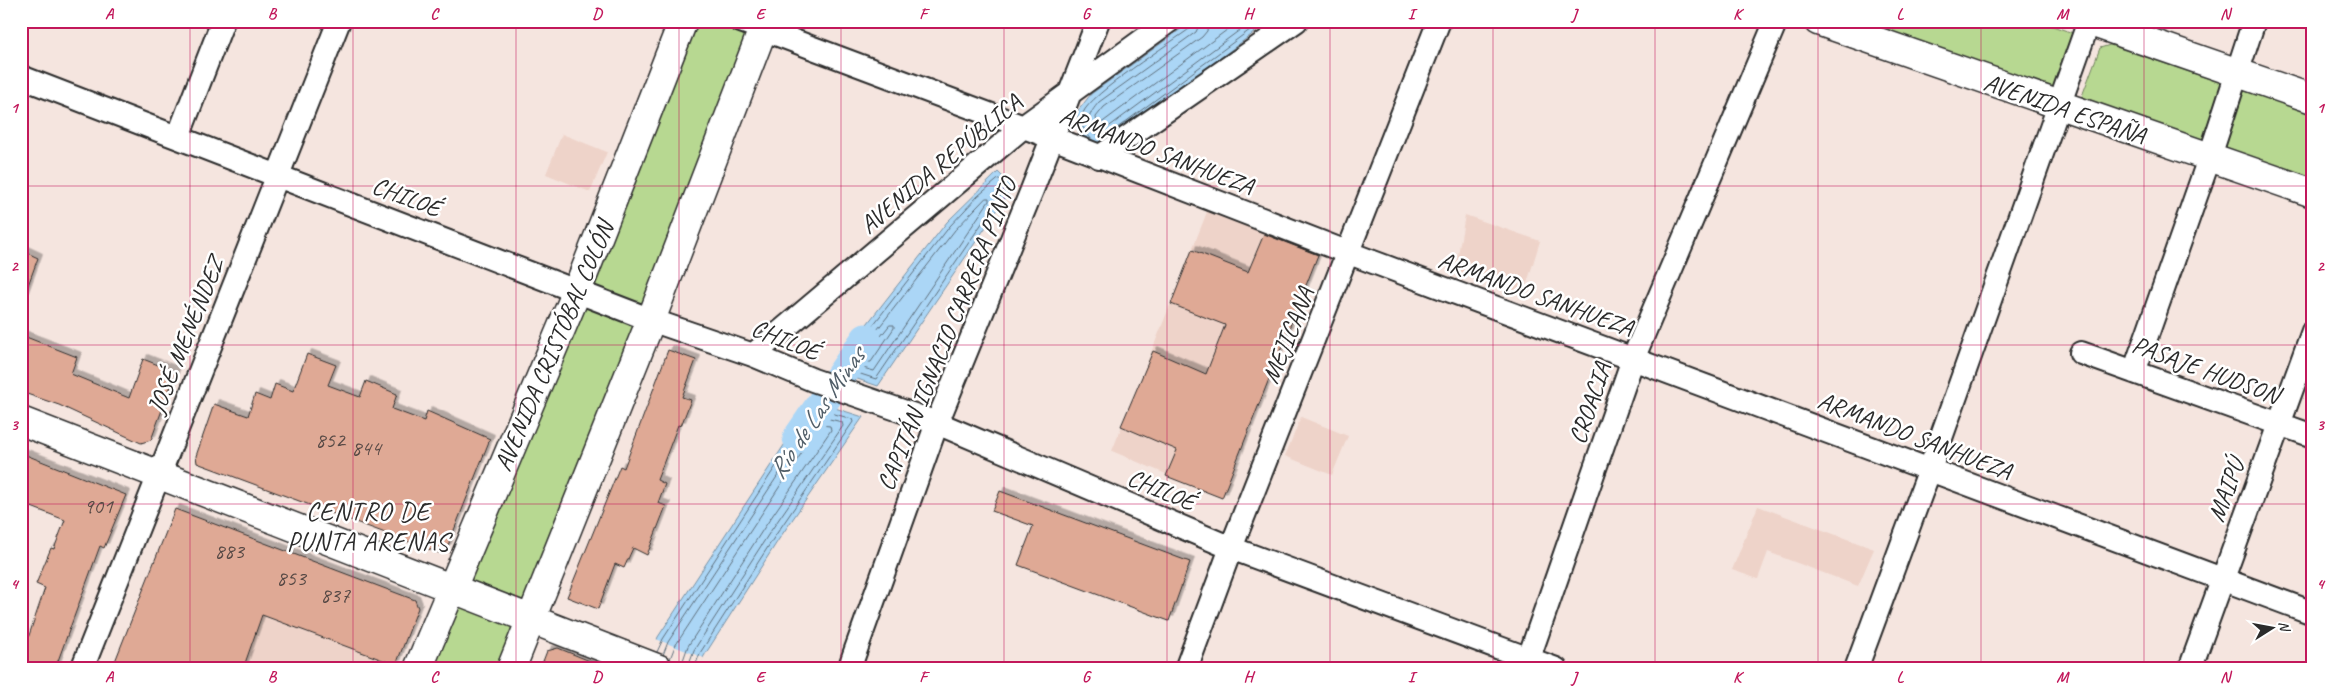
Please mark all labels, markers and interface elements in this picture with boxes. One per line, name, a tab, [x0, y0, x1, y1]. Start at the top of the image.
text: A	[105, 4, 115, 24]
text: B	[268, 4, 278, 24]
text: C	[430, 4, 440, 24]
text: D	[592, 4, 603, 24]
text: E	[756, 4, 767, 24]
text: F	[919, 4, 930, 24]
text: G	[1082, 4, 1092, 24]
text: H	[1243, 4, 1255, 24]
text: I	[1408, 4, 1418, 24]
text: J	[1570, 4, 1579, 24]
text: K	[1733, 4, 1745, 24]
text: L	[1897, 4, 1905, 24]
text: M	[2056, 4, 2070, 24]
text: N	[2220, 4, 2233, 24]
street label: AVENIDA ESPAÑA	[1980, 66, 2151, 152]
street label: AVENIDA REPÚBLICA	[853, 86, 1029, 241]
text: 1	[10, 98, 19, 118]
text: 1	[2316, 98, 2325, 118]
street label: ARMANDO SANHUEZA	[1055, 99, 1259, 203]
street label: CHILOÉ	[368, 169, 448, 225]
street label: CAPITÁN IGNACIO CARRERA PINTO	[870, 171, 1025, 495]
street label: AVENIDA CRISTÓBAL COLÓN	[487, 213, 623, 476]
street label: ARMANDO SANHUEZA	[1434, 244, 1639, 345]
street label: JOSÉ MENÉNDEZ	[140, 249, 233, 419]
text: 2	[10, 256, 19, 276]
text: 2	[2316, 256, 2325, 276]
street label: MEJICANA	[1254, 281, 1322, 388]
street label: CHILOÉ	[747, 312, 827, 369]
street label: PASAJE HUDSON	[2128, 329, 2287, 413]
water label: Río de Las Minas	[761, 337, 875, 485]
street label: CROACIA	[1561, 357, 1619, 448]
street label: ARMANDO SANHUEZA	[1813, 384, 2017, 488]
text: 3	[10, 415, 19, 435]
text: 3	[2316, 415, 2325, 435]
house number: 852	[315, 426, 347, 454]
house number: 844	[351, 434, 383, 462]
street label: MAIPÚ	[2200, 450, 2254, 526]
street label: CHILOÉ	[1123, 461, 1203, 519]
house number: 901	[83, 492, 114, 520]
district label: CENTRO DE PUNTA ARENAS	[287, 495, 454, 558]
house number: 883	[214, 537, 246, 565]
house number: 853	[276, 564, 308, 592]
text: 4	[10, 574, 19, 594]
text: 4	[2316, 574, 2325, 594]
house number: 837	[320, 581, 351, 609]
north arrow	[2246, 602, 2296, 652]
text: N	[2275, 620, 2294, 634]
text: A	[105, 667, 115, 687]
text: B	[268, 667, 278, 687]
text: C	[430, 667, 440, 687]
text: D	[592, 667, 603, 687]
text: E	[756, 667, 767, 687]
text: F	[919, 667, 930, 687]
text: G	[1082, 667, 1092, 687]
text: H	[1243, 667, 1255, 687]
text: I	[1408, 667, 1418, 687]
text: J	[1570, 667, 1579, 687]
text: K	[1733, 667, 1745, 687]
text: L	[1897, 667, 1905, 687]
text: M	[2056, 667, 2070, 687]
text: N	[2220, 667, 2233, 687]

